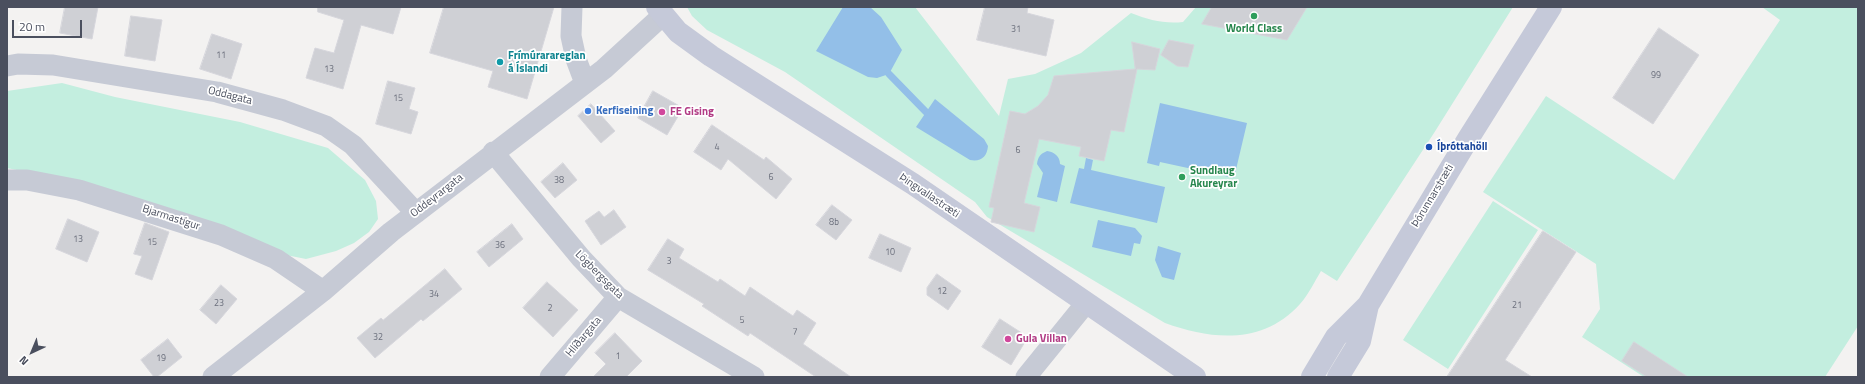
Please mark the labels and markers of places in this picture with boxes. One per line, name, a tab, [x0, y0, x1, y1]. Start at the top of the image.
marker: World Class	[1249, 11, 1259, 21]
place label: World Class	[1226, 22, 1282, 36]
place label: Frímúrarareglan á Íslandi	[508, 49, 586, 75]
marker: Frímúrarareglan á Íslandi	[495, 57, 505, 67]
place label: Kerfiseining	[596, 104, 653, 118]
place label: FE Gising	[670, 105, 714, 119]
marker: Kerfiseining	[583, 106, 593, 116]
marker: FE Gising	[657, 107, 667, 117]
place label: Íþróttahöll	[1437, 140, 1488, 154]
marker: Íþróttahöll	[1424, 142, 1434, 152]
place label: Sundlaug Akureyrar	[1190, 164, 1237, 190]
marker: Sundlaug Akureyrar	[1177, 172, 1187, 182]
place label: Gula Villan	[1016, 332, 1067, 346]
marker: Gula Villan	[1003, 334, 1013, 344]

